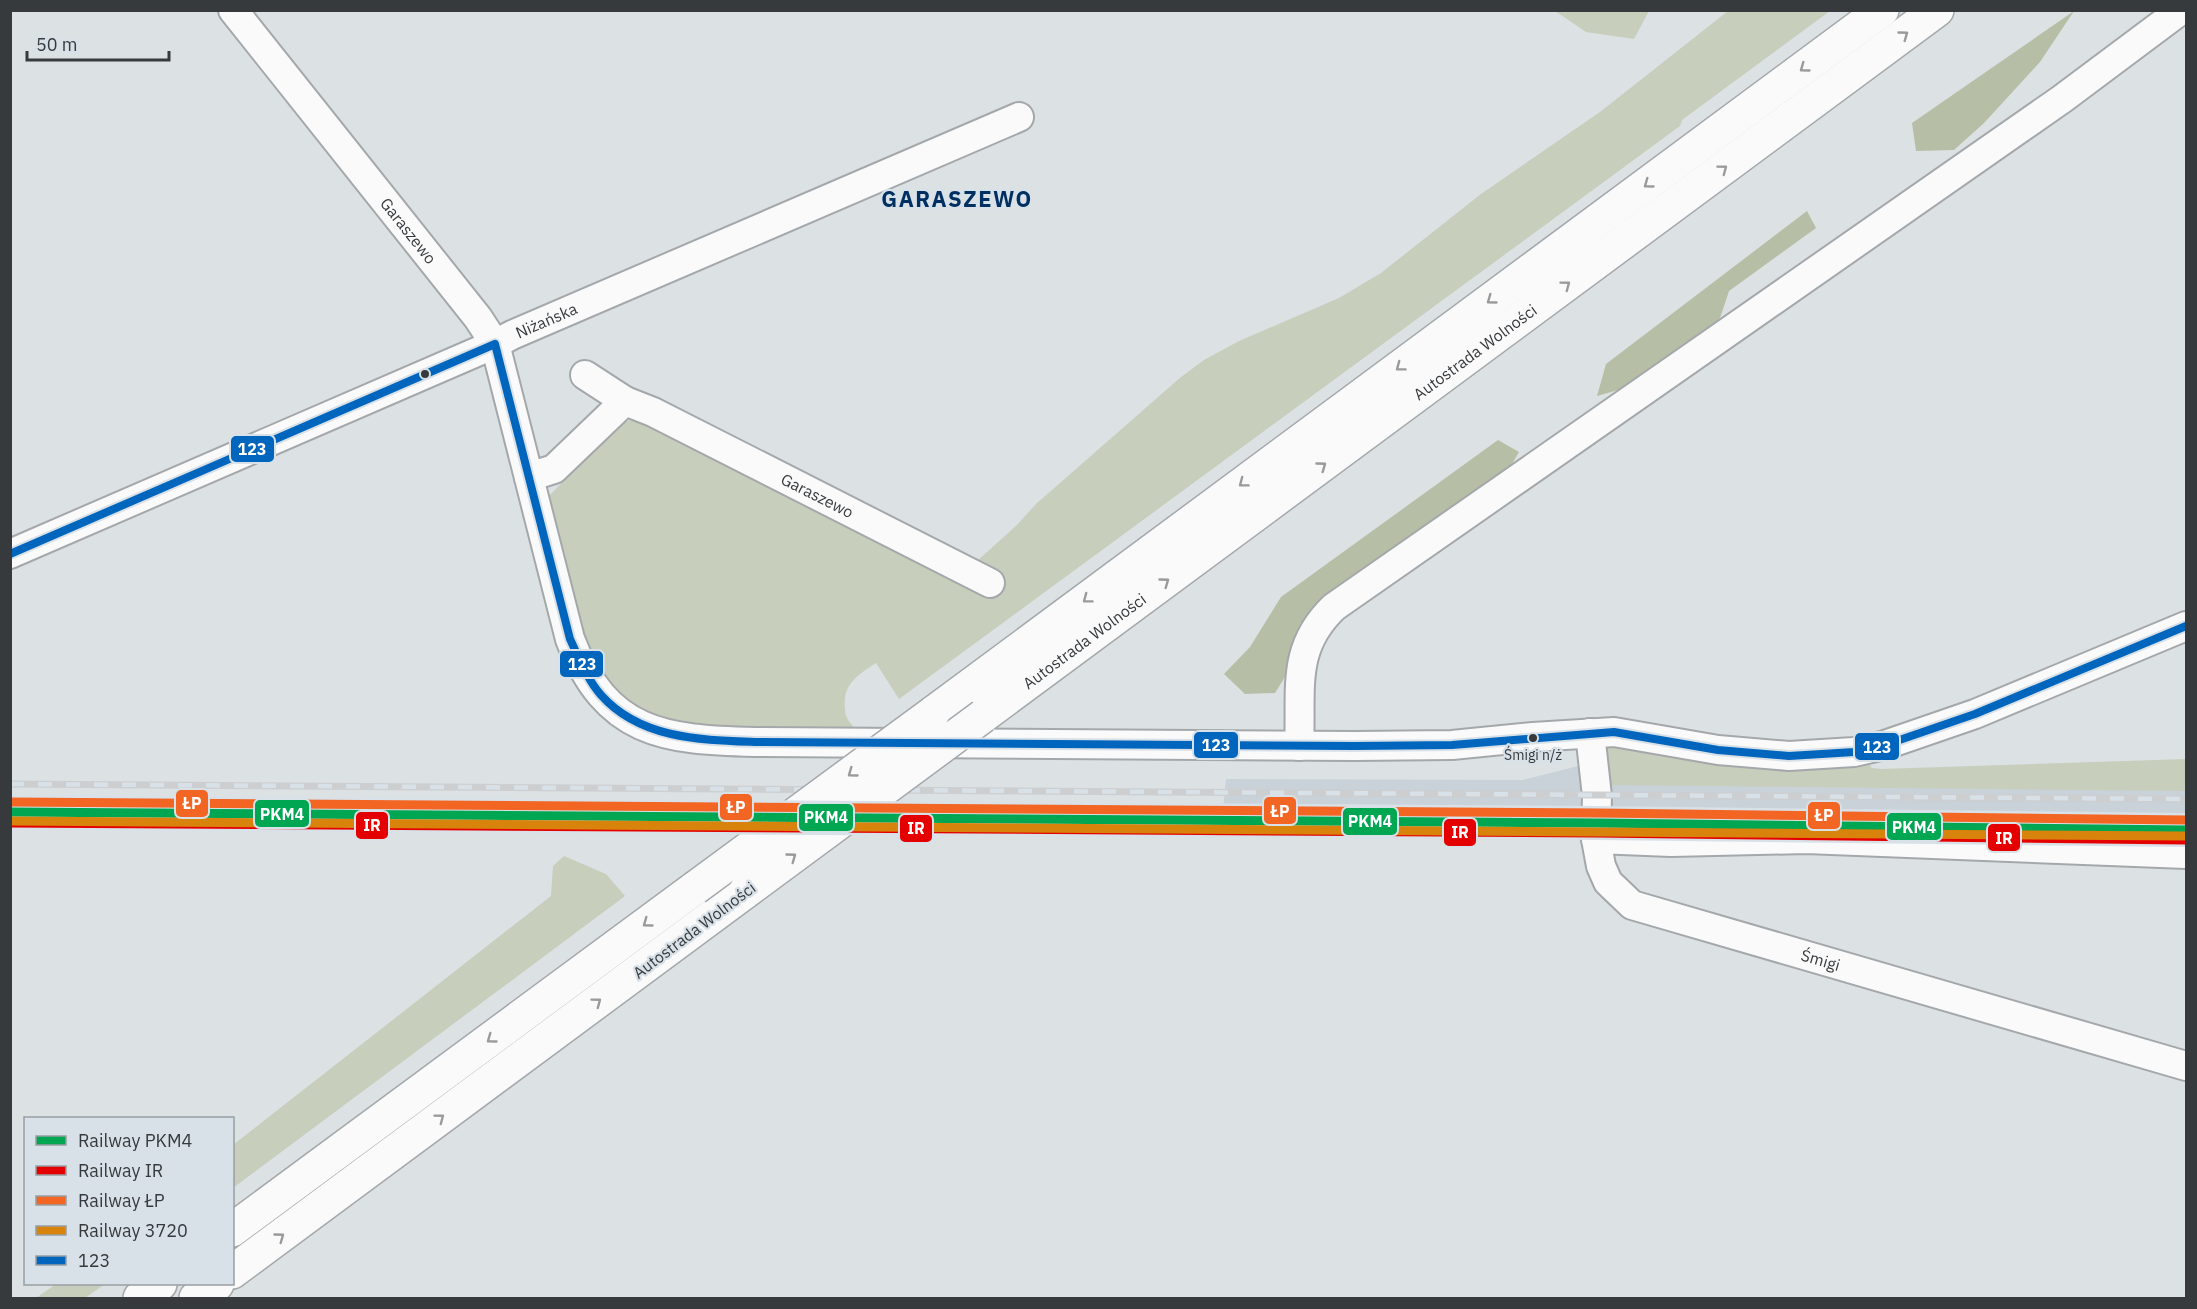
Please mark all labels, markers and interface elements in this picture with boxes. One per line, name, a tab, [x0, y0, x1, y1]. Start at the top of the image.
scale bar	[27, 24, 170, 62]
one-way arrow	[1897, 31, 1908, 42]
text: 50 m	[36, 33, 78, 56]
one-way arrow	[1800, 60, 1811, 71]
one-way arrow	[1716, 165, 1727, 176]
one-way arrow	[1643, 176, 1654, 187]
district label: GARASZEWO	[881, 184, 1033, 213]
street label: Garaszewo	[376, 194, 441, 268]
one-way arrow	[1560, 281, 1571, 292]
one-way arrow	[1486, 292, 1497, 303]
street label: Niżańska	[512, 298, 580, 342]
street label: Autostrada Wolności	[1409, 300, 1541, 404]
one-way arrow	[1396, 359, 1407, 370]
unlabelled marker	[419, 368, 431, 380]
line badge: 123	[230, 435, 275, 463]
text: 123	[238, 439, 266, 459]
one-way arrow	[1315, 462, 1326, 473]
street label: Garaszewo	[778, 469, 857, 522]
one-way arrow	[1239, 476, 1250, 487]
one-way arrow	[1158, 578, 1169, 589]
street label: Autostrada Wolności	[1019, 589, 1150, 693]
one-way arrow	[1082, 592, 1093, 603]
line badge: 123	[559, 650, 604, 678]
text: 123	[568, 654, 596, 674]
line badge: 123	[1193, 731, 1239, 759]
marker: Śmigi n/ż	[1527, 732, 1539, 744]
line badge: 123	[1854, 732, 1900, 761]
text: 123	[1202, 735, 1230, 755]
text: 123	[1863, 737, 1891, 757]
place label: Śmigi n/ż	[1504, 745, 1562, 764]
one-way arrow	[847, 766, 858, 777]
line badge: ŁP	[175, 789, 209, 818]
text: ŁP	[181, 793, 202, 813]
line badge: ŁP	[719, 793, 753, 821]
line badge: ŁP	[1263, 796, 1297, 825]
text: ŁP	[725, 797, 746, 817]
line badge: PKM4	[254, 799, 310, 828]
text: ŁP	[1269, 801, 1290, 821]
line badge: ŁP	[1807, 801, 1841, 830]
line badge: PKM4	[798, 803, 854, 832]
text: PKM4	[260, 804, 305, 824]
text: ŁP	[1813, 805, 1834, 825]
text: PKM4	[804, 807, 849, 827]
line badge: PKM4	[1342, 807, 1398, 836]
line badge: IR	[355, 811, 389, 840]
text: PKM4	[1348, 811, 1393, 831]
line badge: PKM4	[1886, 812, 1942, 841]
line badge: IR	[899, 814, 933, 843]
text: IR	[363, 815, 381, 835]
text: PKM4	[1892, 817, 1937, 837]
text: IR	[907, 818, 925, 838]
line badge: IR	[1443, 818, 1477, 847]
text: IR	[1451, 822, 1469, 842]
line badge: IR	[1987, 823, 2021, 852]
text: IR	[1995, 828, 2013, 848]
one-way arrow	[786, 853, 797, 864]
street label: Autostrada Wolności	[629, 877, 759, 983]
one-way arrow	[643, 916, 654, 927]
street label: Śmigi	[1799, 944, 1843, 975]
one-way arrow	[590, 998, 601, 1009]
one-way arrow	[486, 1032, 497, 1043]
one-way arrow	[434, 1114, 445, 1125]
legend	[24, 1117, 234, 1285]
text: Railway PKM4	[78, 1129, 193, 1152]
text: Railway IR	[78, 1159, 163, 1182]
text: Railway ŁP	[78, 1189, 165, 1212]
text: Railway 3720	[78, 1219, 188, 1242]
one-way arrow	[273, 1233, 284, 1244]
text: 123	[78, 1249, 110, 1272]

